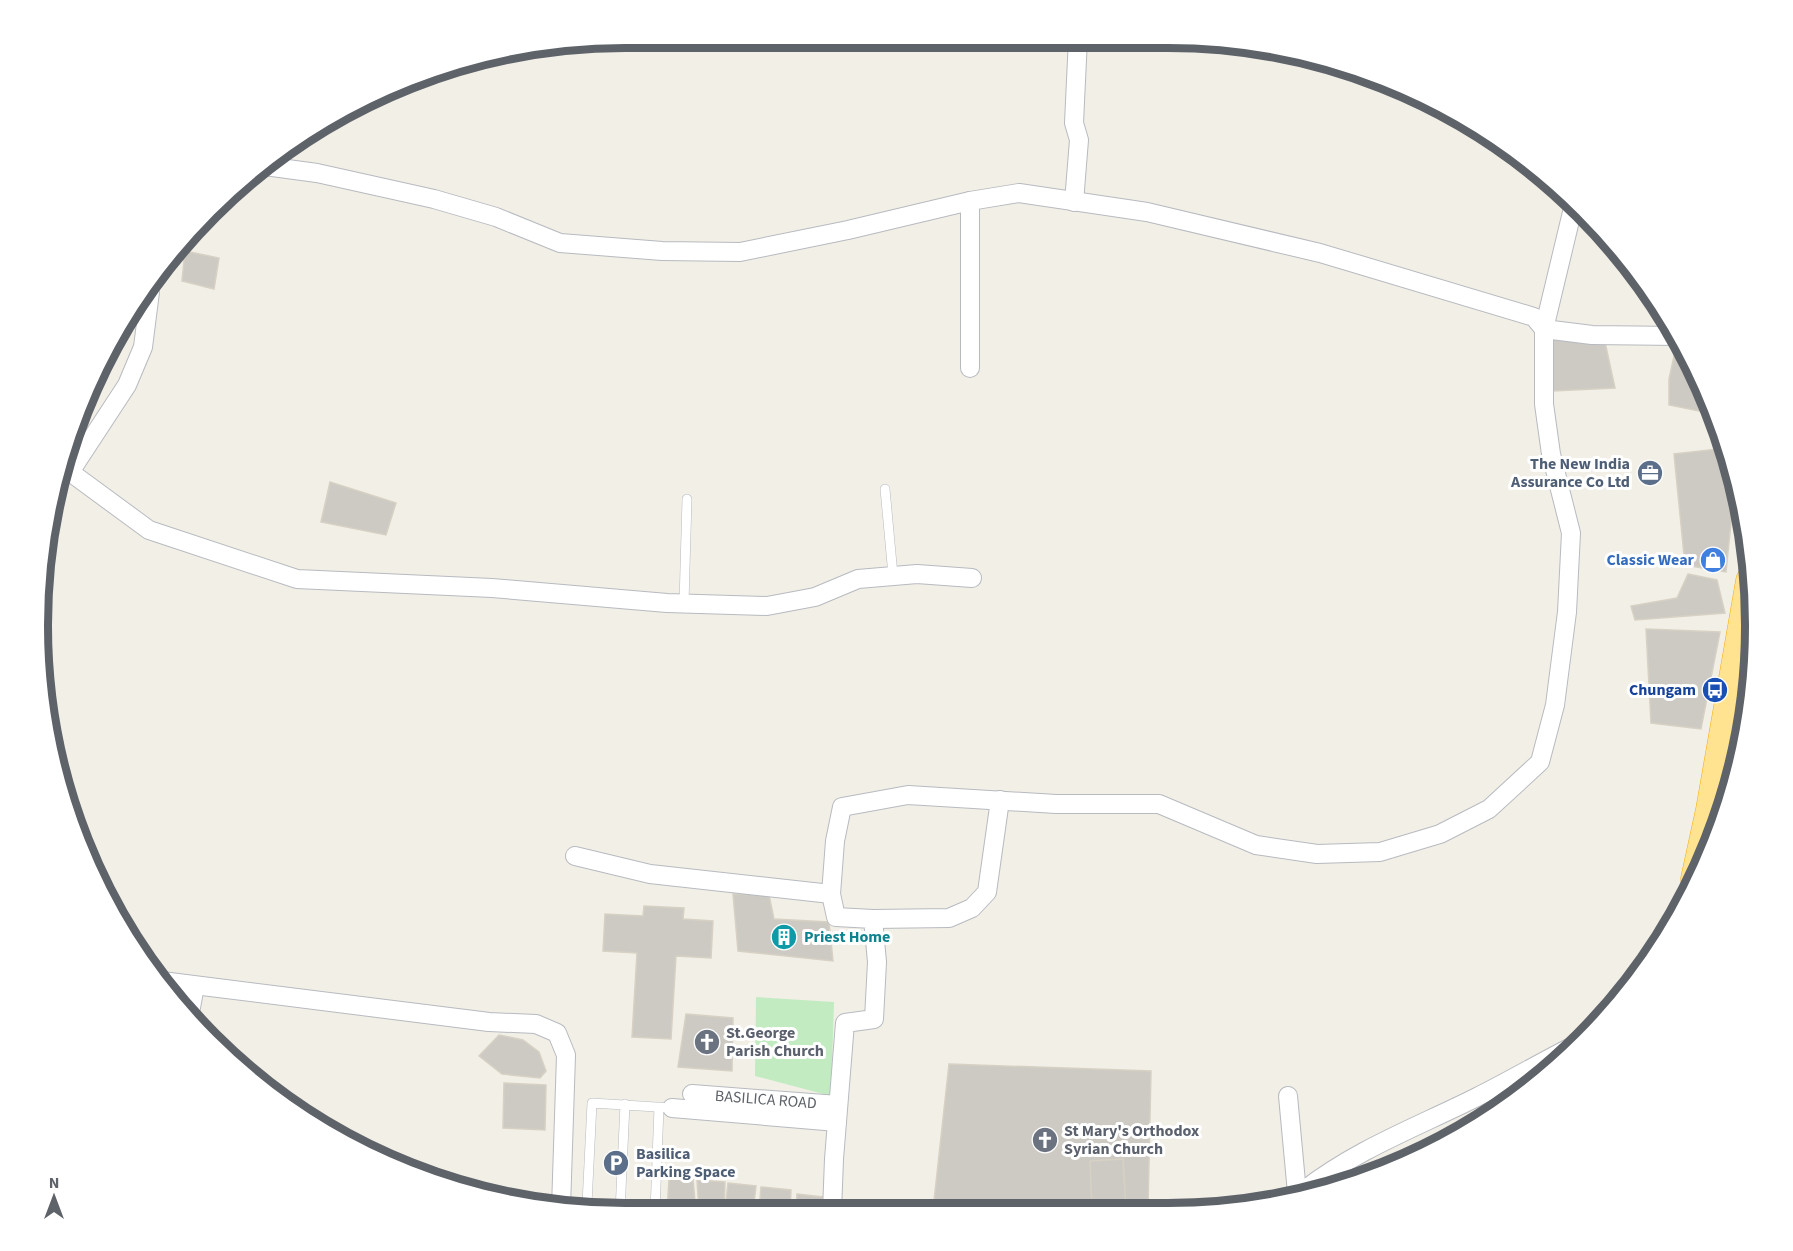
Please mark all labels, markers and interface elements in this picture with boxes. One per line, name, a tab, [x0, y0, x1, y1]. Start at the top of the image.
place label: The New India Assurance Co Ltd	[1510, 453, 1630, 493]
office icon: The New India Assurance Co Ltd	[1635, 458, 1665, 488]
shop icon: Classic Wear	[1698, 545, 1728, 575]
place label: Classic Wear	[1606, 549, 1695, 571]
bus stop icon: Chungam	[1700, 675, 1730, 705]
place label: Chungam	[1629, 679, 1696, 701]
building icon: Priest Home	[769, 922, 799, 952]
place label: Priest Home	[804, 926, 890, 948]
place label: St.George Parish Church	[726, 1022, 824, 1062]
church icon: St.George Parish Church	[692, 1027, 722, 1057]
street label: BASILICA ROAD	[714, 1085, 818, 1114]
place label: St Mary's Orthodox Syrian Church	[1064, 1120, 1199, 1160]
church icon: St Mary's Orthodox Syrian Church	[1030, 1125, 1060, 1155]
place label: Basilica Parking Space	[636, 1143, 736, 1183]
parking icon: Basilica Parking Space	[601, 1148, 631, 1178]
north arrow	[24, 1167, 84, 1227]
text: N	[49, 1172, 59, 1194]

